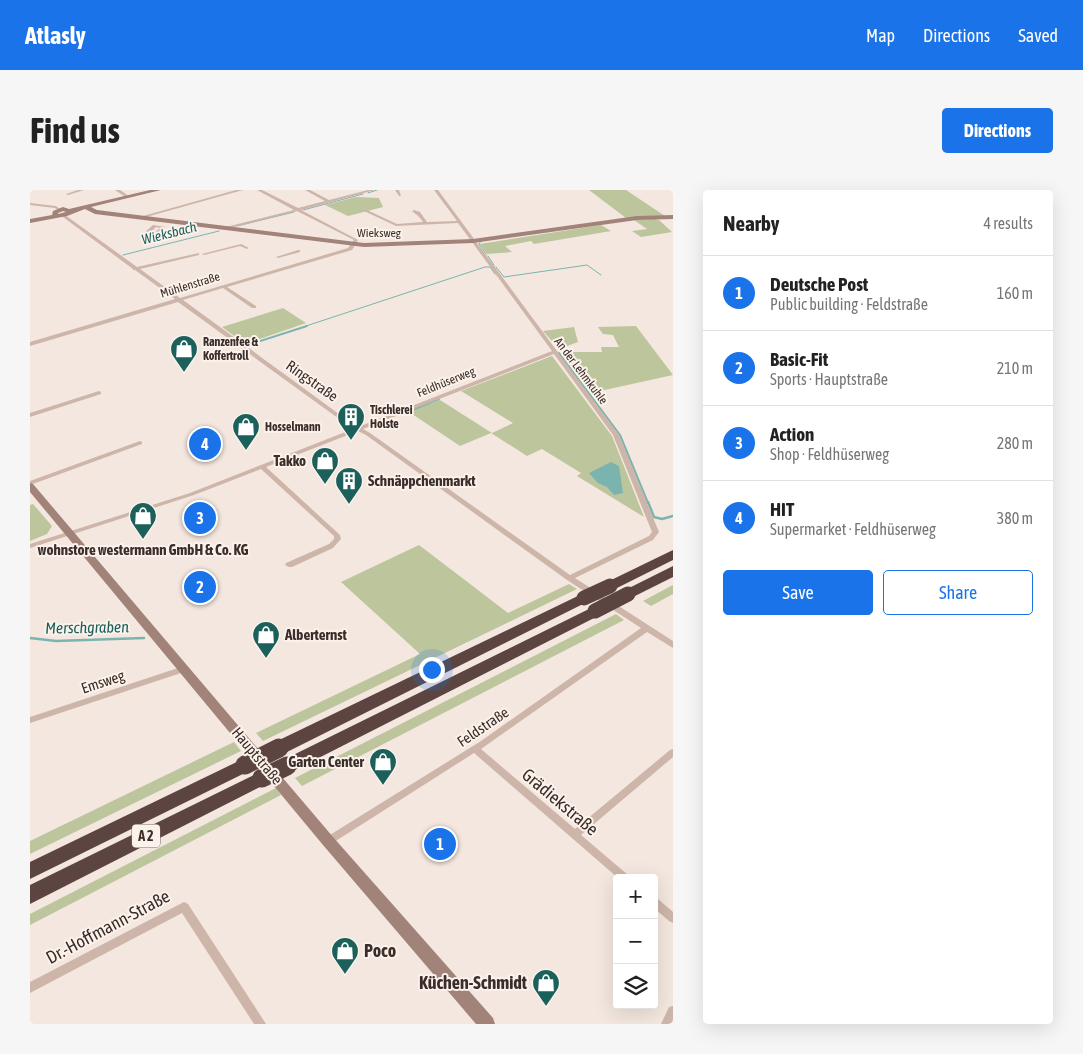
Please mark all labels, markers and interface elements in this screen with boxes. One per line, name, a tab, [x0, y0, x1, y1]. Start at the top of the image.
text: Atlasly	[25, 22, 86, 49]
text: Map	[866, 25, 895, 46]
text: Directions	[923, 25, 990, 46]
text: Saved	[1018, 25, 1058, 46]
button: Directions	[942, 108, 1053, 153]
text: Find us	[30, 110, 120, 150]
text: Nearby	[723, 211, 779, 235]
text: 4 results	[983, 214, 1033, 232]
water label: Wieksbach	[140, 218, 198, 248]
street label: Wieksweg	[357, 226, 402, 240]
street label: Mühlenstraße	[158, 269, 222, 301]
text: Deutsche Post	[770, 273, 868, 295]
text: 1	[735, 284, 743, 302]
text: 160 m	[997, 284, 1033, 302]
text: Public building · Feldstraße	[770, 295, 928, 313]
shop icon: Ranzenfee & Koffertroll	[169, 334, 199, 373]
place label: Ranzenfee & Koffertroll	[203, 335, 259, 363]
street label: An der Lehmkuhle	[551, 335, 611, 407]
text: Basic-Fit	[770, 348, 828, 370]
street label: Ringstraße	[283, 357, 342, 405]
text: 2	[735, 359, 743, 377]
text: 210 m	[997, 359, 1033, 377]
street label: Feldhüserweg	[415, 364, 478, 400]
text: Sports · Hauptstraße	[770, 370, 888, 388]
building icon: Tischlerei Holste	[336, 402, 366, 441]
place label: Tischlerei Holste	[370, 403, 413, 431]
shop icon: Hosselmann	[231, 412, 261, 451]
place label: Hosselmann	[265, 420, 321, 434]
text: Action	[770, 423, 814, 445]
pin: 4	[189, 425, 221, 463]
text: 3	[735, 434, 743, 452]
text: 280 m	[997, 434, 1033, 452]
text: Shop · Feldhüserweg	[770, 445, 889, 463]
shop icon: Takko	[310, 446, 340, 485]
place label: Takko	[274, 452, 306, 469]
building icon: Schnäppchenmarkt	[334, 466, 364, 505]
place label: Schnäppchenmarkt	[368, 472, 476, 489]
text: HIT	[770, 498, 794, 520]
pin: 3	[184, 499, 216, 537]
shop icon: wohnstore westermann GmbH & Co. KG	[128, 501, 158, 540]
text: 4	[735, 509, 743, 527]
text: 380 m	[997, 509, 1033, 527]
text: Supermarket · Feldhüserweg	[770, 520, 936, 538]
place label: wohnstore westermann GmbH & Co. KG	[38, 541, 248, 558]
pin: 2	[184, 568, 216, 606]
button: Save	[723, 570, 873, 615]
button: Share	[883, 570, 1033, 615]
water label: Merschgraben	[45, 617, 129, 638]
shop icon: Alberternst	[251, 620, 281, 659]
place label: Alberternst	[284, 626, 347, 643]
your location	[419, 657, 445, 683]
street label: Emsweg	[79, 666, 127, 696]
street label: Feldstraße	[454, 703, 512, 750]
street label: Hauptstraße	[229, 724, 286, 788]
shop icon: Garten Center	[368, 747, 398, 786]
place label: Garten Center	[288, 753, 365, 770]
street label: Grädiekstraße	[518, 764, 603, 840]
road number: A 2	[132, 824, 160, 848]
pin: 1	[424, 825, 456, 863]
map controls	[613, 874, 658, 1009]
button: +	[613, 874, 658, 919]
street label: Dr.-Hoffmann-Straße	[42, 885, 173, 968]
button: −	[613, 919, 658, 964]
shop icon: Poco	[330, 936, 360, 975]
place label: Poco	[364, 940, 396, 961]
button: layers	[613, 964, 658, 1009]
shop icon: Küchen-Schmidt	[531, 968, 561, 1007]
place label: Küchen-Schmidt	[419, 972, 528, 993]

